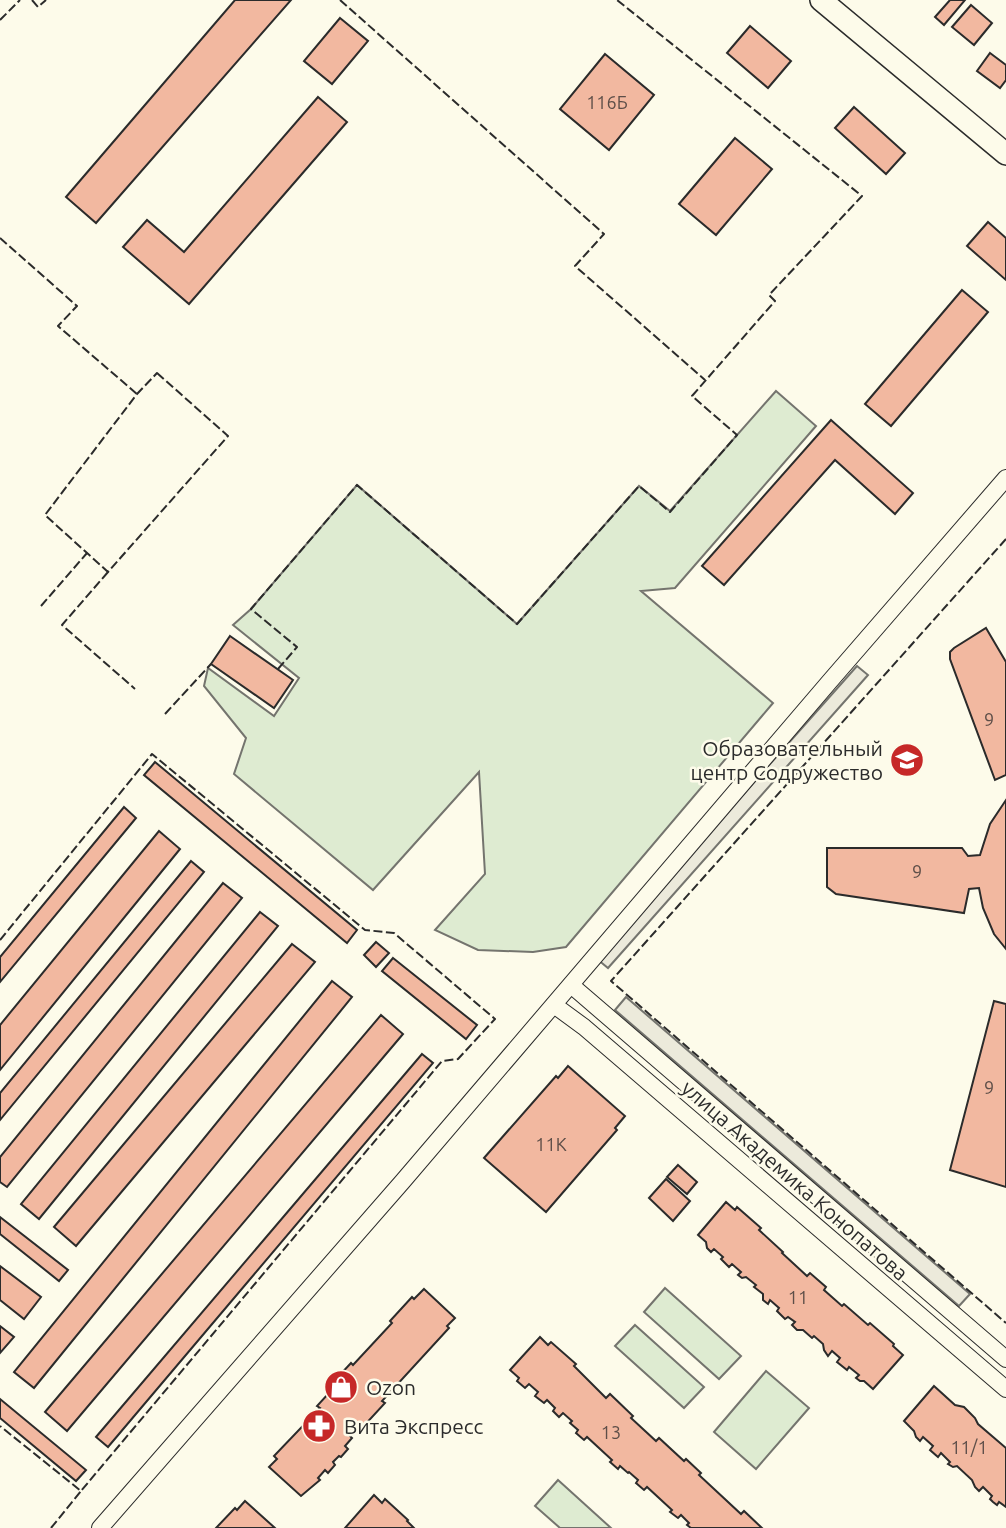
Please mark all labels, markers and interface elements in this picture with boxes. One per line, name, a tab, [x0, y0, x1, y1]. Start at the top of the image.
house number: 116Б	[586, 92, 628, 112]
house number: 9	[984, 709, 994, 729]
place label: Образовательный центр Содружество	[691, 736, 883, 784]
school or university icon: Образовательный центр Содружество	[888, 741, 926, 779]
house number: 9	[912, 861, 922, 881]
street label: улица Академика Конопатова	[677, 1075, 913, 1285]
house number: 9	[984, 1077, 994, 1097]
house number: 11К	[535, 1134, 567, 1154]
house number: 11	[788, 1287, 808, 1307]
shop icon: Ozon	[322, 1368, 360, 1406]
place label: Ozon	[366, 1375, 416, 1399]
pharmacy icon: Вита Экспресс	[300, 1407, 338, 1445]
place label: Вита Экспресс	[344, 1414, 484, 1438]
house number: 13	[601, 1422, 621, 1442]
house number: 11/1	[950, 1437, 988, 1457]

